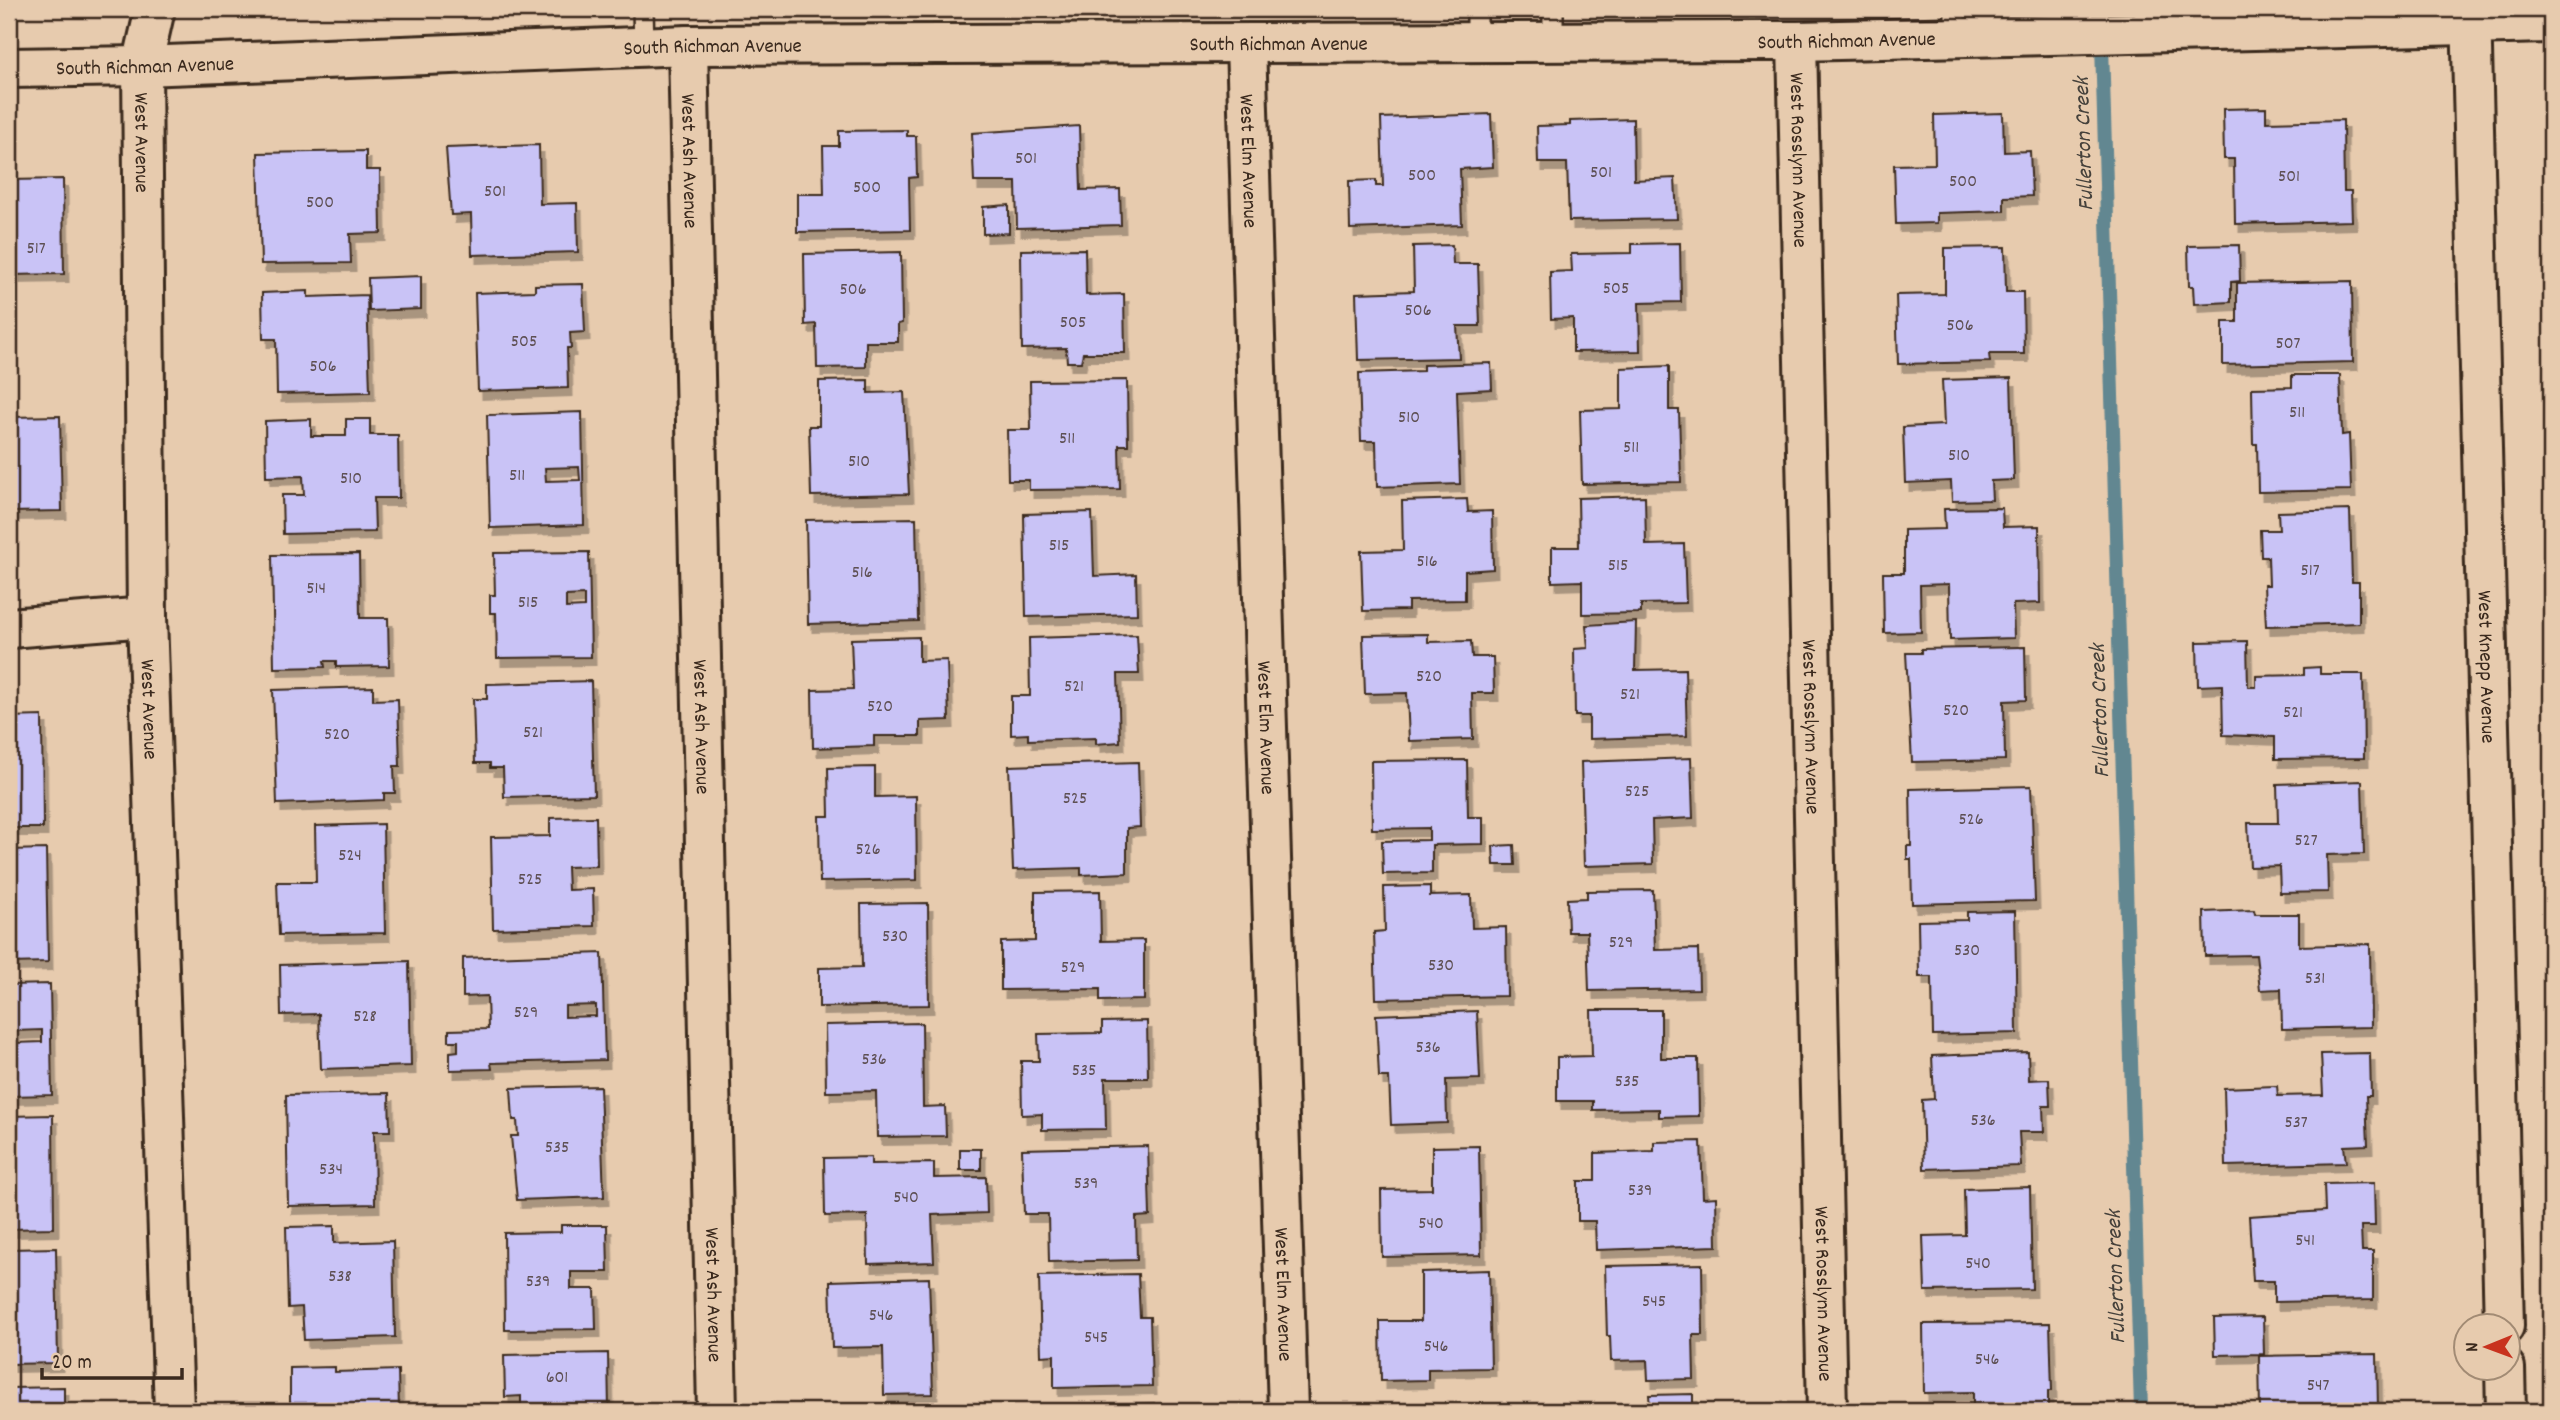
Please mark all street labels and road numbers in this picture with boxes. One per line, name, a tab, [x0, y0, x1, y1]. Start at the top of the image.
street label: South Richman Avenue	[1757, 26, 1936, 59]
street label: South Richman Avenue	[1189, 31, 1368, 61]
street label: South Richman Avenue	[623, 33, 802, 65]
street label: South Richman Avenue	[56, 50, 235, 85]
street label: West Rosslynn Avenue	[1780, 72, 1814, 248]
street label: West Avenue	[124, 92, 155, 193]
street label: West Ash Avenue	[671, 93, 704, 229]
street label: West Elm Avenue	[1230, 94, 1264, 228]
street label: West Knepp Avenue	[2468, 590, 2501, 744]
street label: West Rosslynn Avenue	[1792, 639, 1826, 815]
street label: West Avenue	[130, 659, 164, 760]
street label: West Ash Avenue	[683, 659, 716, 795]
street label: West Elm Avenue	[1247, 660, 1281, 795]
street label: West Rosslynn Avenue	[1805, 1206, 1838, 1382]
street label: West Ash Avenue	[695, 1227, 728, 1363]
street label: West Elm Avenue	[1264, 1227, 1298, 1362]

